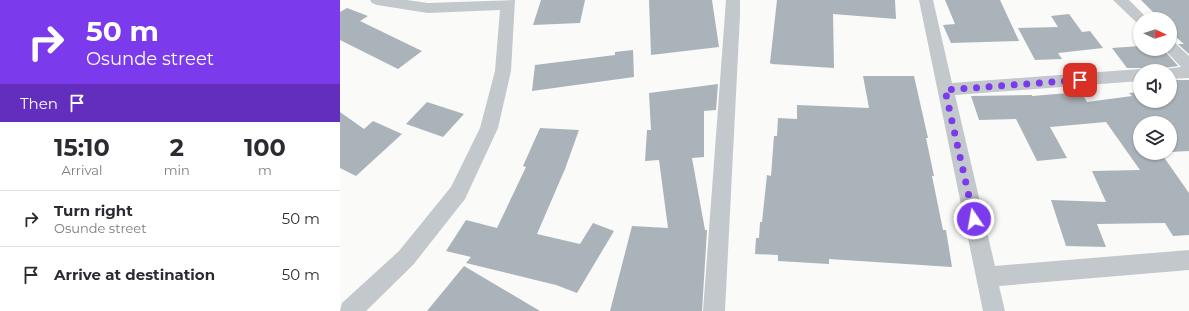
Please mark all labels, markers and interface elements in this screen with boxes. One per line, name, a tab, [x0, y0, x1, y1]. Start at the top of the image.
north arrow	[1133, 12, 1177, 56]
map controls	[1133, 12, 1177, 160]
text: 50 m	[86, 14, 159, 48]
icon: right	[20, 16, 72, 68]
text: Osunde street	[86, 48, 214, 70]
pin	[1063, 63, 1097, 97]
button: sound	[1133, 64, 1177, 108]
icon: arrive	[1069, 69, 1091, 91]
icon: arrive	[66, 92, 88, 114]
text: Then	[20, 94, 58, 113]
button: layers	[1133, 116, 1177, 160]
text: 15:10	[54, 133, 110, 162]
text: 2	[170, 133, 184, 162]
text: 100	[244, 133, 286, 162]
text: Arrival	[61, 162, 102, 178]
text: min	[164, 162, 190, 178]
text: m	[258, 162, 272, 178]
position arrow	[953, 198, 995, 240]
text: Turn right	[54, 201, 133, 220]
icon: right	[20, 208, 42, 230]
text: 50 m	[282, 209, 320, 228]
text: Osunde street	[54, 220, 147, 236]
icon: arrive	[20, 264, 42, 286]
text: Arrive at destination	[54, 265, 215, 284]
text: 50 m	[282, 265, 320, 284]

